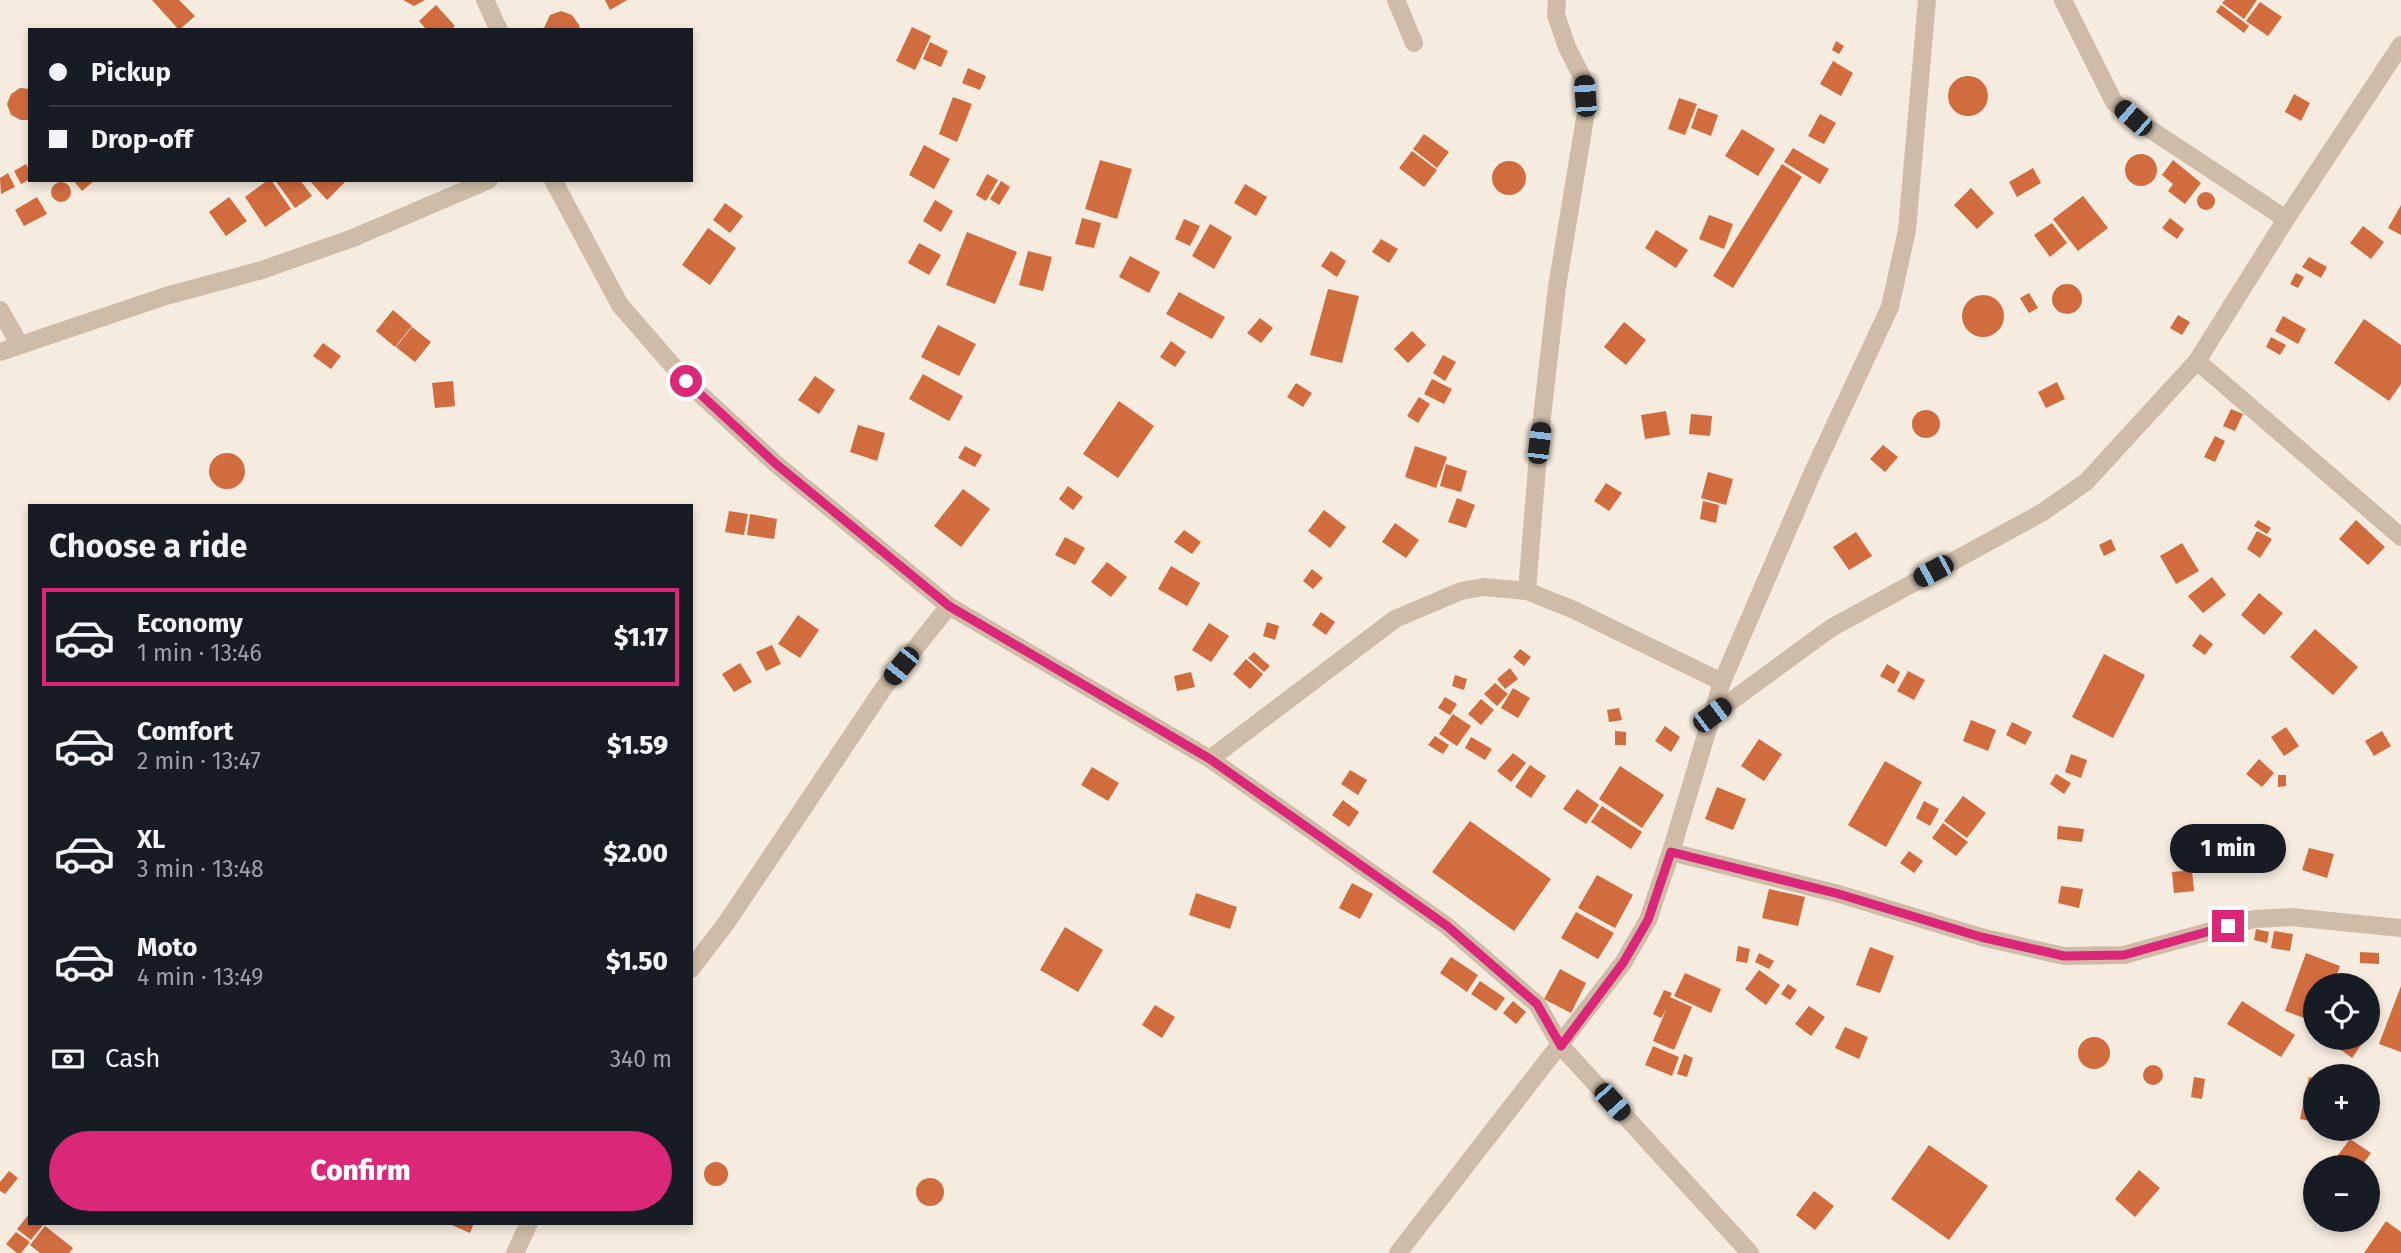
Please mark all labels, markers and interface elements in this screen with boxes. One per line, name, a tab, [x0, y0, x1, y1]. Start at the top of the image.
text: Pickup	[91, 57, 171, 88]
car	[1574, 74, 1597, 118]
car	[2111, 96, 2156, 140]
text: Drop-off	[91, 124, 193, 155]
route start	[670, 365, 702, 397]
car	[1527, 421, 1552, 465]
text: Choose a ride	[49, 527, 247, 565]
car	[1910, 552, 1957, 590]
icon: car	[53, 606, 116, 669]
text: Economy	[137, 608, 243, 639]
text: $1.17	[614, 622, 668, 653]
text: 1 min · 13:46	[137, 639, 262, 667]
car	[880, 643, 923, 689]
car	[1689, 694, 1736, 736]
icon: car	[53, 714, 116, 777]
text: Comfort	[137, 716, 233, 747]
text: $1.59	[607, 730, 668, 761]
text: 2 min · 13:47	[137, 747, 261, 775]
icon: car	[53, 822, 116, 885]
text: XL	[137, 824, 165, 855]
callout: 1 min	[2170, 824, 2286, 874]
text: 1 min	[2200, 834, 2256, 862]
text: $2.00	[603, 838, 668, 869]
text: 3 min · 13:48	[137, 855, 264, 883]
route end	[2212, 910, 2244, 942]
icon: car	[53, 930, 116, 993]
text: Moto	[137, 932, 197, 963]
text: $1.50	[606, 946, 668, 977]
text: 4 min · 13:49	[137, 963, 263, 991]
map controls	[2303, 973, 2380, 1232]
button: locate	[2303, 973, 2380, 1050]
icon: cash	[49, 1040, 87, 1078]
text: Cash	[105, 1043, 161, 1074]
text: 340 m	[610, 1045, 672, 1073]
button: +	[2303, 1064, 2380, 1141]
car	[1591, 1079, 1634, 1125]
button: Confirm	[49, 1131, 672, 1211]
button: −	[2303, 1155, 2380, 1232]

